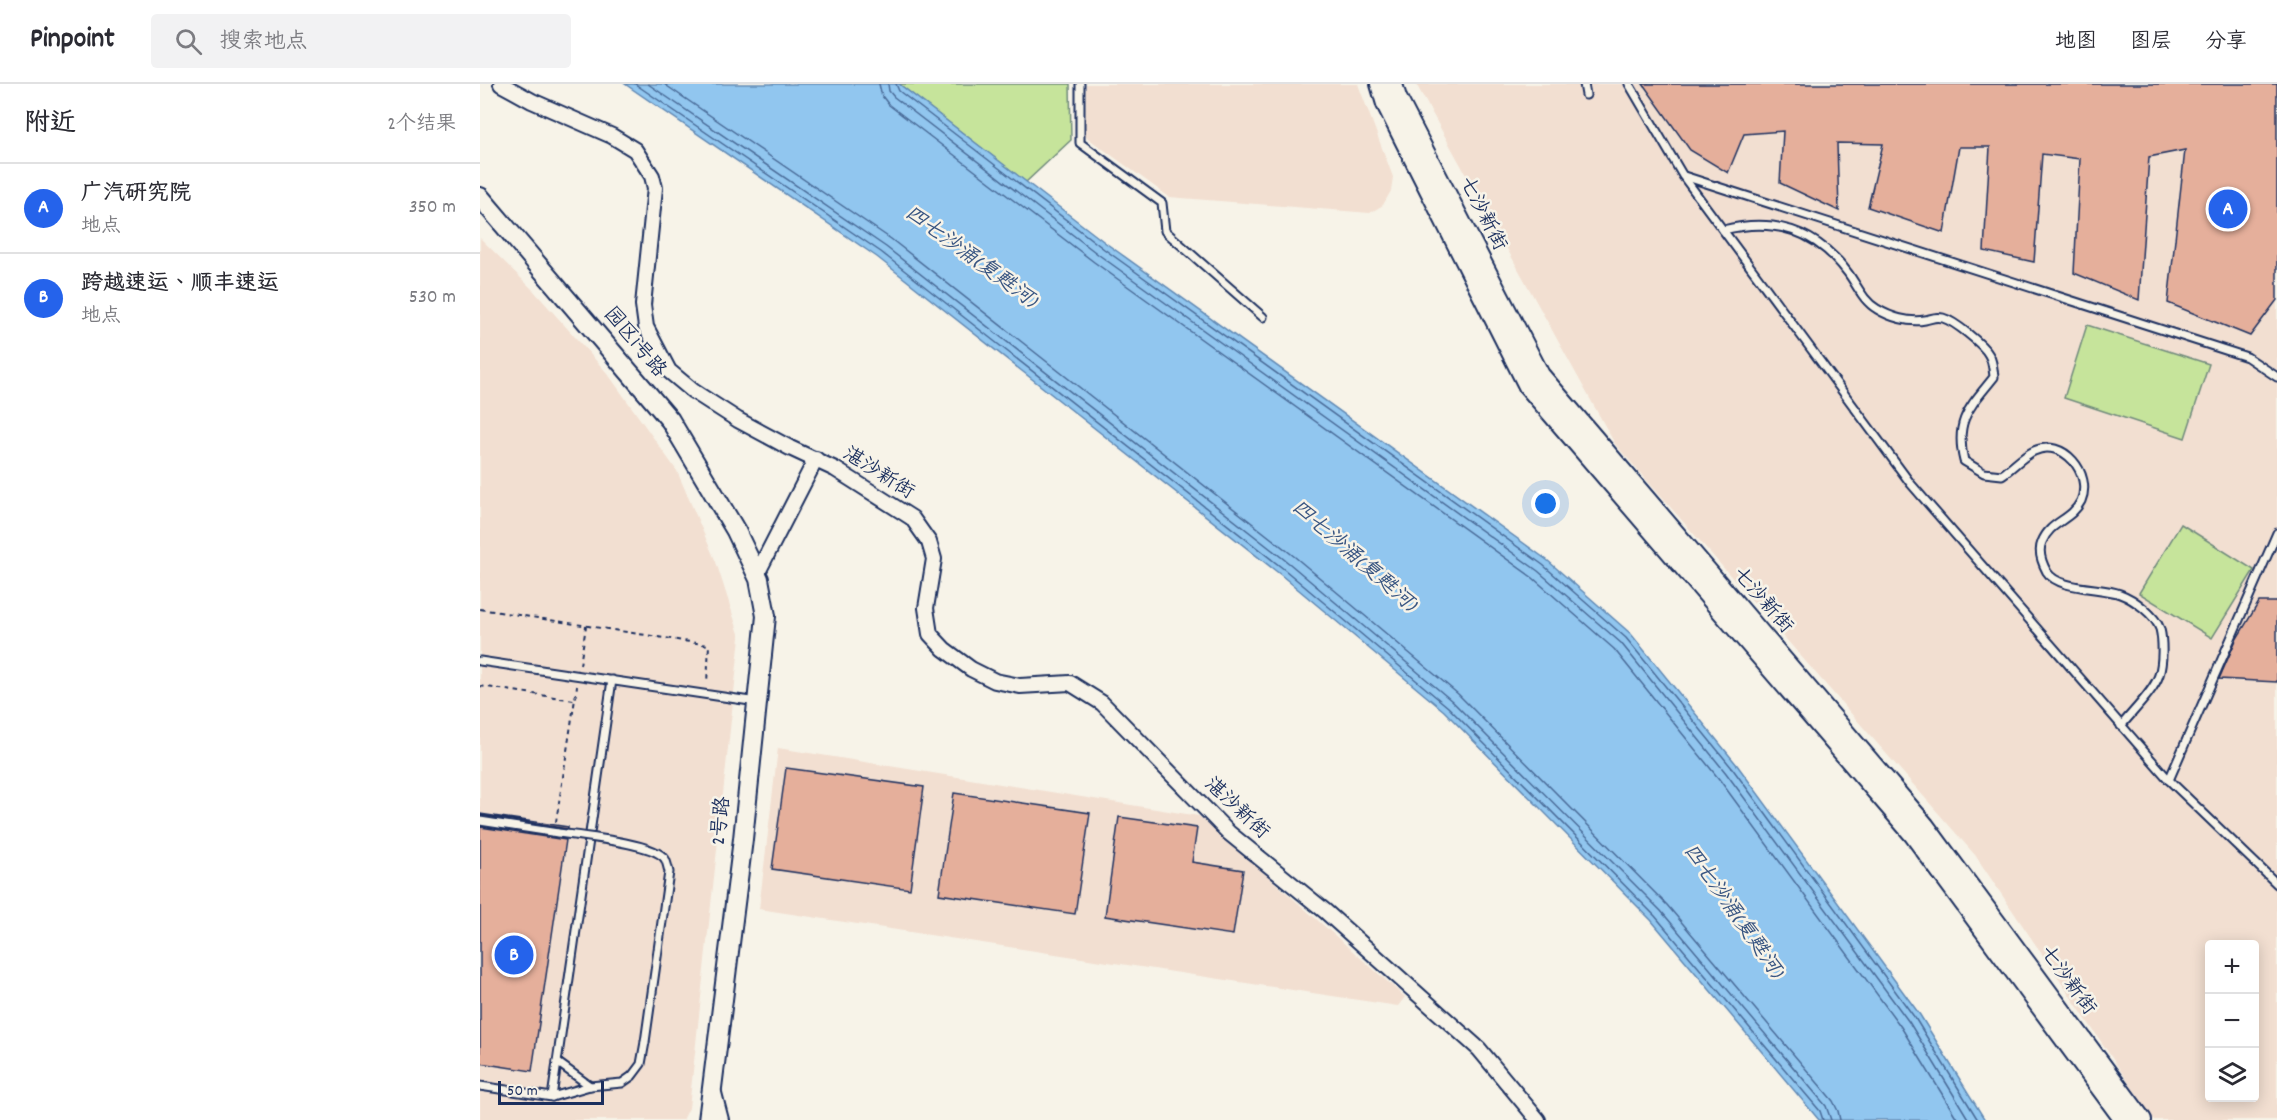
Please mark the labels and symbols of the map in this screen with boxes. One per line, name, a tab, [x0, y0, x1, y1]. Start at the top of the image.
street label: 七沙新街	[1451, 172, 1513, 256]
pin: A	[2208, 186, 2248, 232]
water label: 四七沙涌(复甦河)	[897, 200, 1044, 317]
street label: 园区1号路	[596, 302, 672, 385]
street label: 湛沙新街	[837, 441, 919, 507]
your location	[1531, 489, 1560, 518]
water label: 四七沙涌(复甦河)	[1284, 494, 1424, 621]
street label: 七沙新街	[1725, 562, 1799, 640]
street label: 湛沙新街	[1197, 771, 1275, 847]
street label: 2号路	[706, 794, 739, 847]
water label: 四七沙涌(复甦河)	[1675, 839, 1790, 986]
pin: B	[495, 932, 534, 978]
street label: 七沙新街	[2032, 940, 2102, 1022]
scale bar	[498, 1078, 604, 1106]

